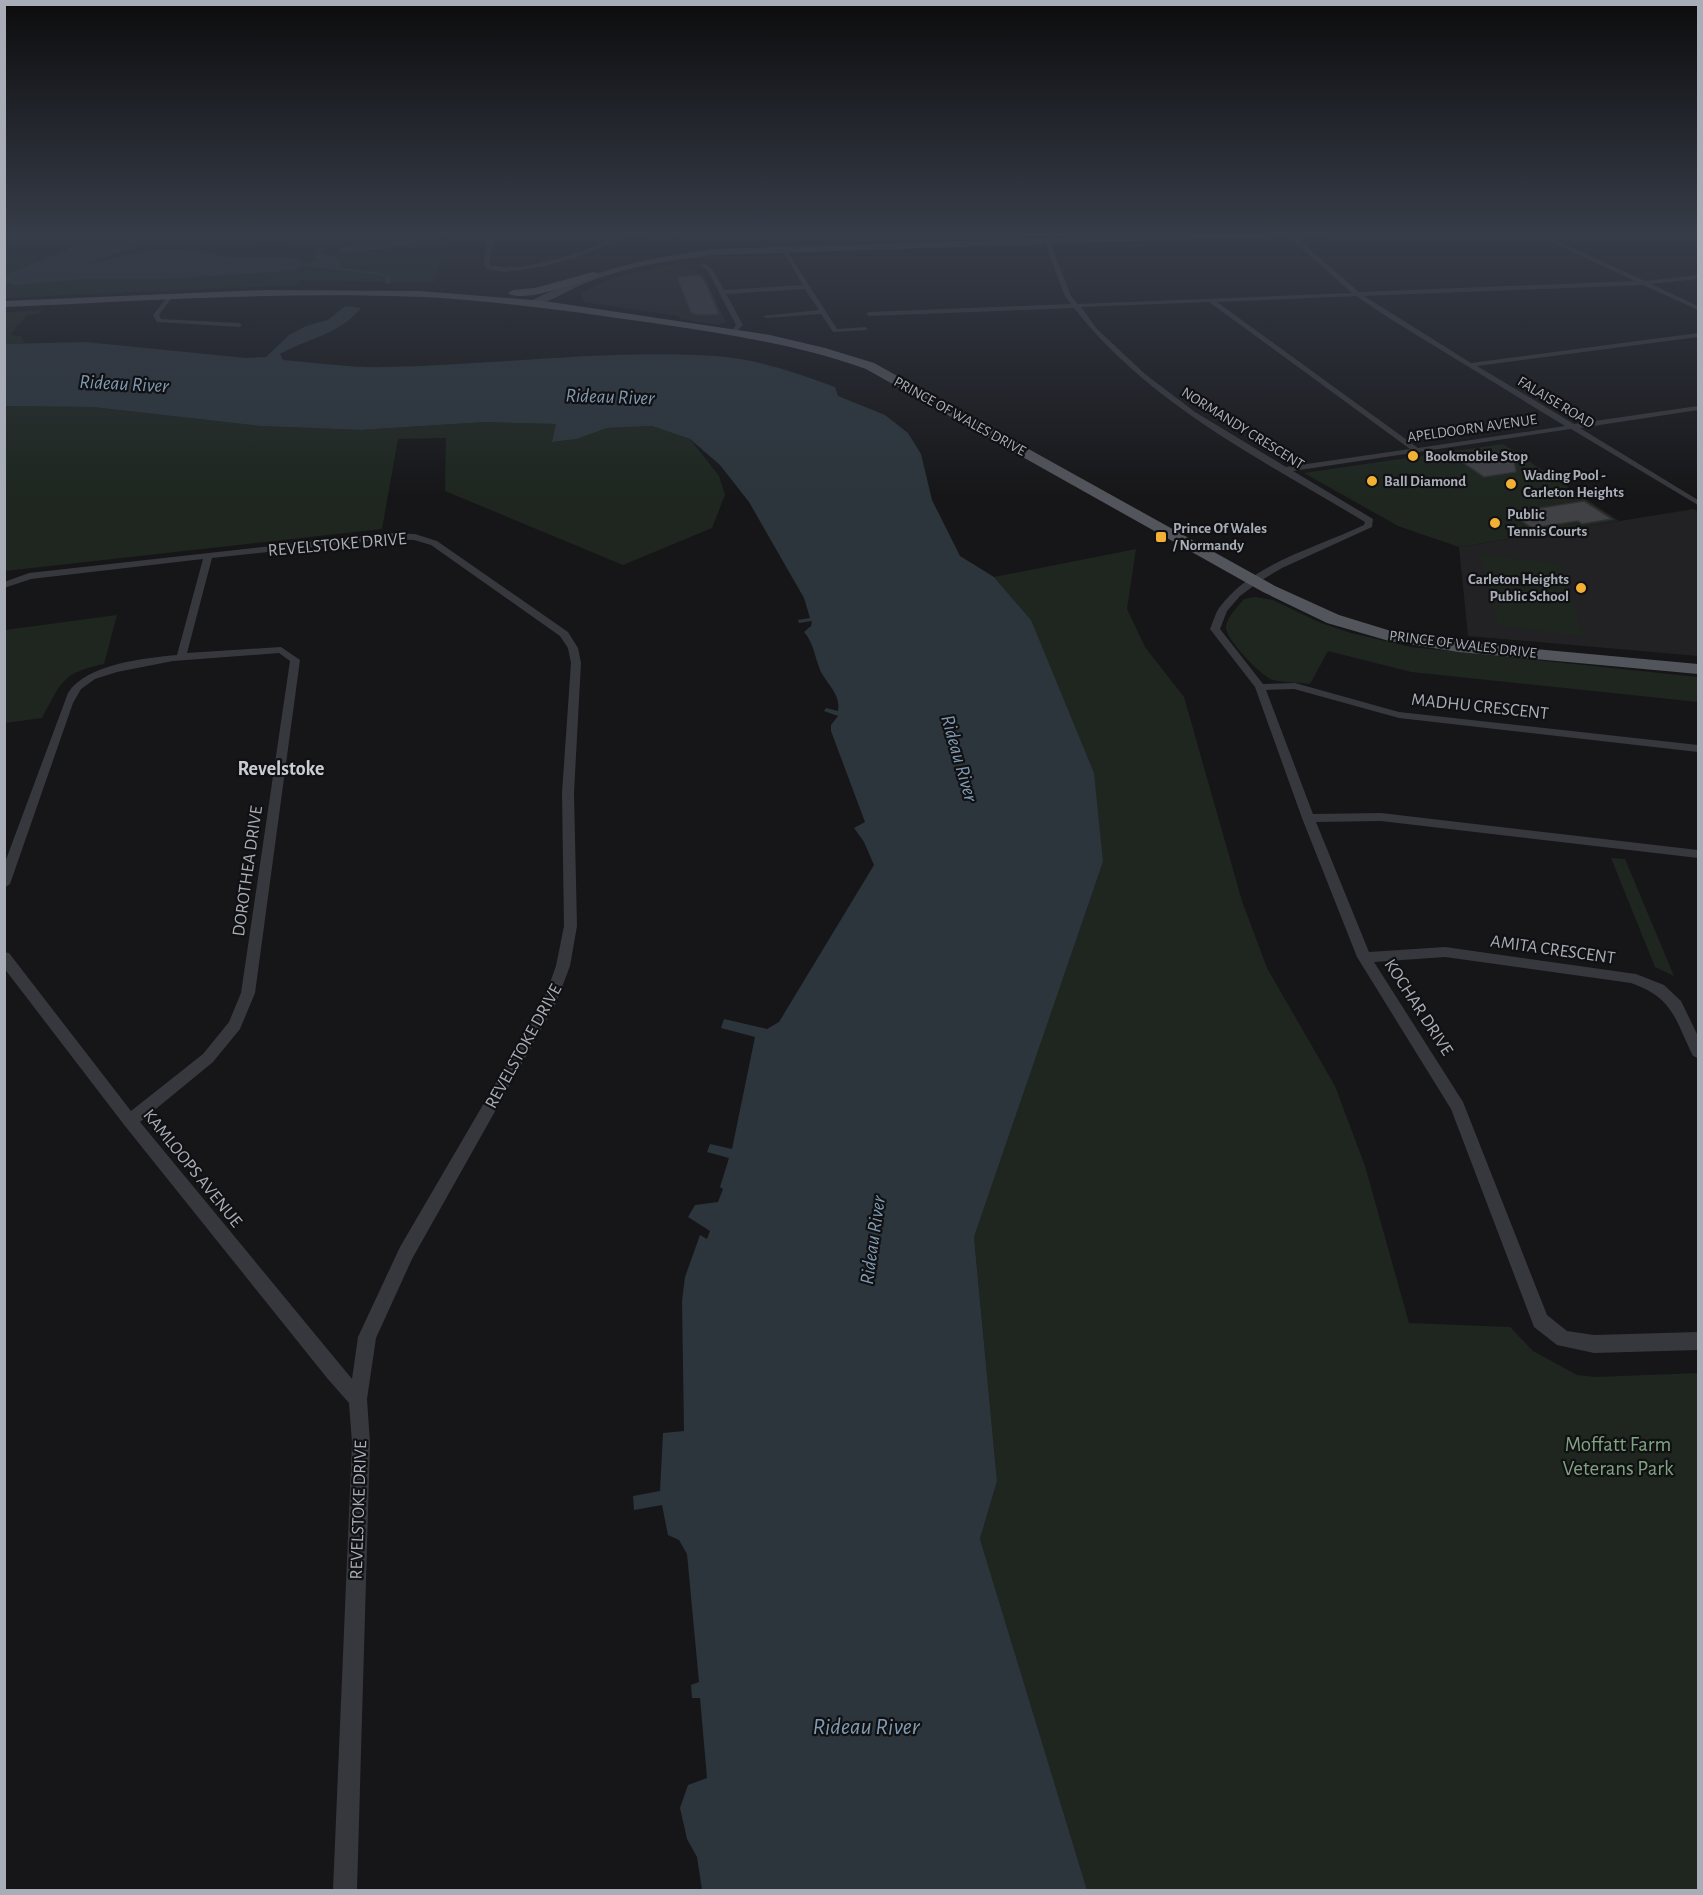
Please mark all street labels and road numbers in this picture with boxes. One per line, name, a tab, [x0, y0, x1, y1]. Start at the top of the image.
street label: PRINCE OF WALES DRIVE	[891, 374, 1028, 459]
street label: FALAISE ROAD	[1515, 374, 1597, 431]
street label: NORMANDY CRESCENT	[1179, 385, 1307, 472]
street label: APELDOORN AVENUE	[1406, 412, 1538, 445]
street label: REVELSTOKE DRIVE	[267, 530, 408, 560]
street label: PRINCE OF WALES DRIVE	[1388, 628, 1537, 661]
street label: MADHU CRESCENT	[1410, 691, 1550, 723]
street label: DOROTHEA DRIVE	[230, 804, 266, 938]
street label: AMITA CRESCENT	[1489, 932, 1617, 968]
street label: KOCHAR DRIVE	[1380, 956, 1456, 1059]
street label: REVELSTOKE DRIVE	[482, 981, 566, 1112]
street label: KAMLOOPS AVENUE	[139, 1106, 245, 1231]
street label: REVELSTOKE DRIVE	[348, 1440, 370, 1580]

